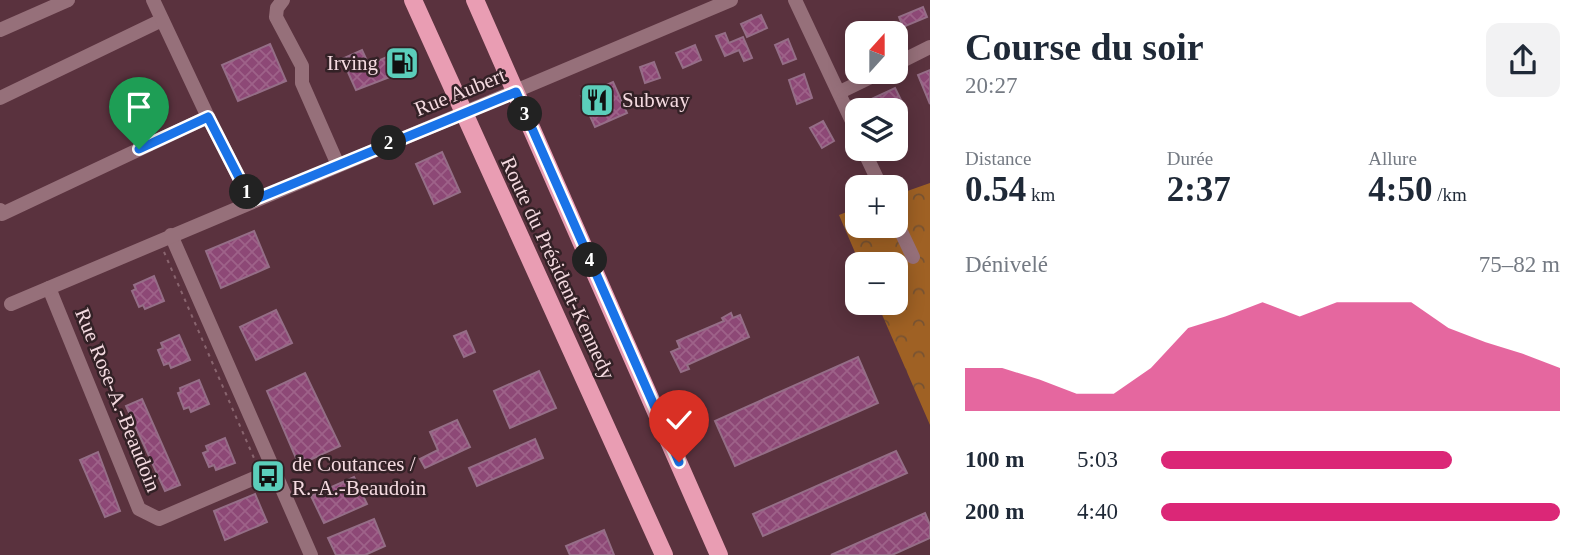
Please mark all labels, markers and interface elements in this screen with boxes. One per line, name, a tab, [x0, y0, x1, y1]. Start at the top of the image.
north arrow	[845, 21, 908, 84]
map controls	[845, 21, 908, 315]
button: share	[1486, 23, 1560, 97]
text: Course du soir	[965, 26, 1204, 68]
fuel station icon: Irving	[383, 44, 421, 82]
place label: Irving	[327, 51, 378, 75]
street label: Rue Aubert	[411, 63, 509, 121]
text: 20:27	[965, 73, 1017, 98]
pin	[109, 77, 169, 149]
restaurant icon: Subway	[578, 81, 616, 119]
icon: arrive	[120, 88, 158, 126]
place label: Subway	[622, 88, 690, 112]
pin: 3	[508, 96, 542, 132]
button: layers	[845, 98, 908, 161]
text: 3	[520, 103, 529, 124]
pin: 2	[372, 125, 406, 160]
text: 2	[384, 132, 393, 153]
text: Distance	[965, 148, 1031, 169]
text: Durée	[1167, 148, 1213, 169]
text: Allure	[1368, 148, 1417, 169]
street label: Route du Président-Kennedy	[496, 153, 620, 383]
text: 0.54	[965, 170, 1026, 209]
text: 2:37	[1167, 170, 1231, 209]
text: 4:50	[1368, 170, 1432, 209]
pin: 1	[230, 174, 264, 210]
button: +	[845, 175, 908, 238]
text: 1	[242, 181, 251, 202]
text: km	[1026, 184, 1055, 205]
text: /km	[1432, 184, 1467, 205]
pin: 4	[572, 243, 608, 278]
text: 4	[585, 249, 594, 270]
button: −	[845, 252, 908, 315]
text: Dénivelé	[965, 252, 1048, 277]
text: 75–82 m	[1479, 252, 1560, 277]
street label: Rue Rose-A.-Beaudoin	[70, 305, 166, 496]
pin	[649, 390, 709, 462]
icon: check	[660, 401, 698, 439]
text: 100 m	[965, 447, 1024, 472]
text: 5:03	[1077, 447, 1118, 472]
place label: de Coutances / R.-A.-Beaudoin	[292, 452, 427, 500]
bus stop icon: de Coutances / R.-A.-Beaudoin	[249, 457, 287, 495]
text: 200 m	[965, 499, 1024, 524]
text: 4:40	[1077, 499, 1118, 524]

